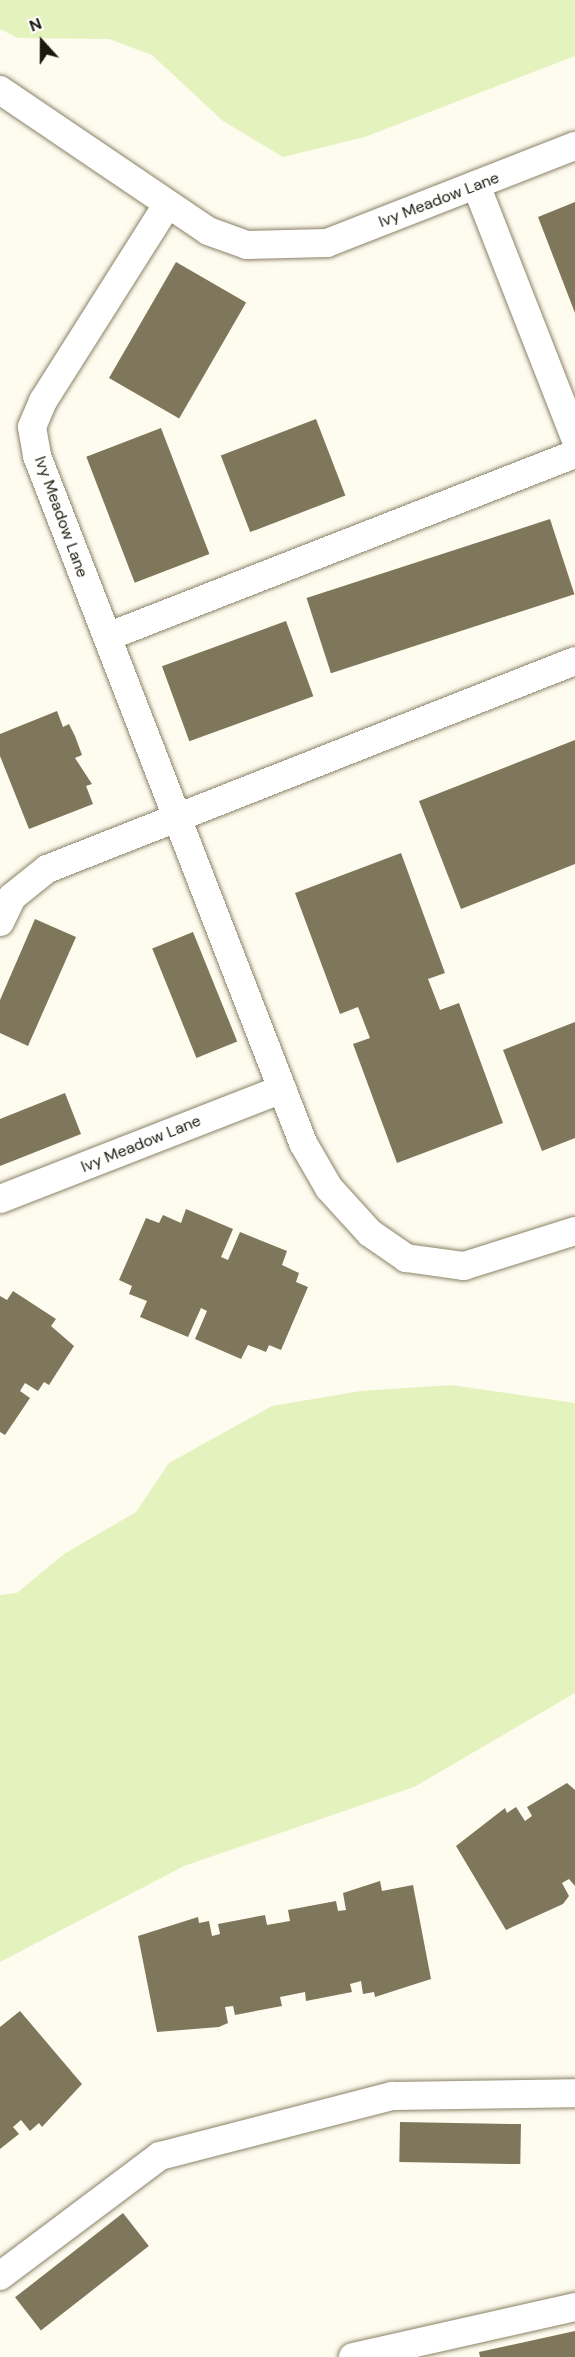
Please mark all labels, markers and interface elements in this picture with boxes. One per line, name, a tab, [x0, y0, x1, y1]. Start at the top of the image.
north arrow	[12, 12, 72, 72]
text: N	[26, 13, 45, 37]
street label: Ivy Meadow Lane	[376, 168, 502, 232]
street label: Ivy Meadow Lane	[30, 454, 92, 580]
street label: Ivy Meadow Lane	[78, 1111, 204, 1177]

